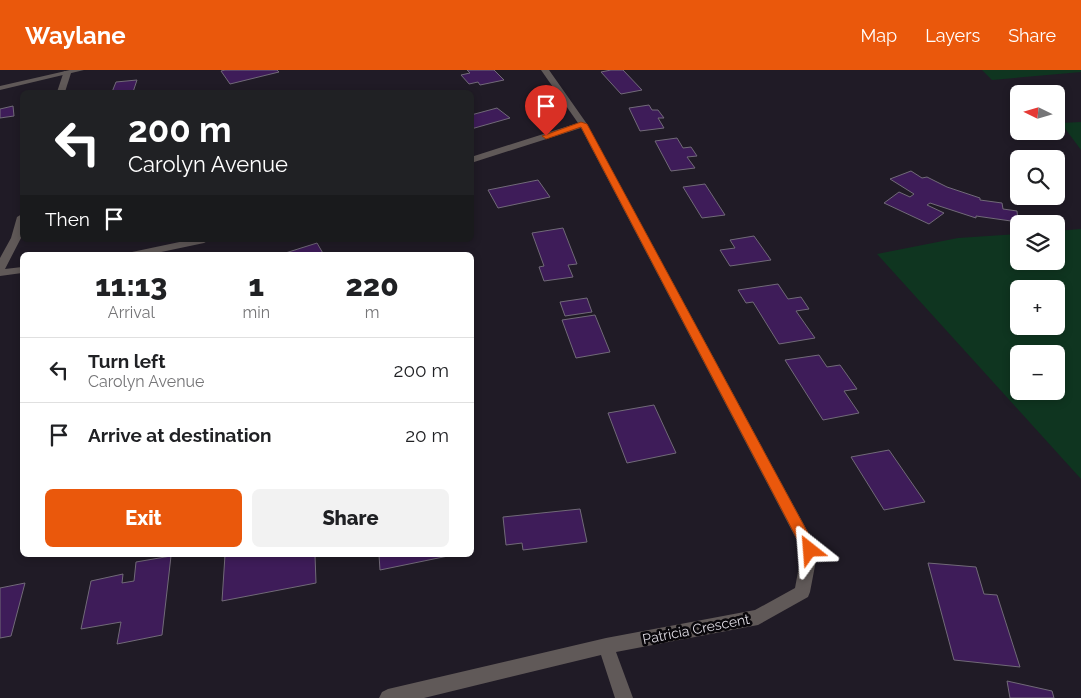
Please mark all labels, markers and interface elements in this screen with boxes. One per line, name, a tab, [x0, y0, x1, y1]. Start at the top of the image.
text: Waylane	[25, 21, 126, 50]
text: Map	[861, 25, 897, 46]
text: Layers	[925, 25, 980, 46]
text: Share	[1008, 25, 1056, 46]
pin	[525, 85, 567, 136]
north arrow	[1010, 85, 1065, 140]
map controls	[1010, 85, 1065, 400]
icon: arrive	[532, 92, 560, 120]
text: 200 m	[128, 109, 232, 150]
icon: left	[45, 110, 110, 175]
button: search	[1010, 150, 1065, 205]
text: Carolyn Avenue	[128, 151, 288, 177]
icon: arrive	[100, 205, 128, 233]
text: Then	[45, 208, 90, 230]
button: layers	[1010, 215, 1065, 270]
text: 11:13	[95, 268, 167, 303]
text: 1	[249, 268, 264, 303]
text: 220	[345, 268, 399, 303]
button: +	[1010, 280, 1065, 335]
text: Arrival	[108, 303, 155, 322]
text: min	[243, 303, 270, 322]
text: m	[365, 303, 379, 322]
button: −	[1010, 345, 1065, 400]
text: Turn left	[88, 350, 165, 372]
icon: left	[45, 356, 73, 384]
text: 200 m	[394, 359, 449, 381]
text: Carolyn Avenue	[88, 372, 204, 391]
icon: arrive	[45, 421, 73, 449]
text: Arrive at destination	[88, 424, 272, 446]
text: 20 m	[405, 424, 449, 446]
button: Exit	[45, 489, 242, 547]
button: Share	[252, 489, 449, 547]
position arrow	[783, 523, 835, 575]
street label: Patricia Crescent	[641, 611, 751, 647]

